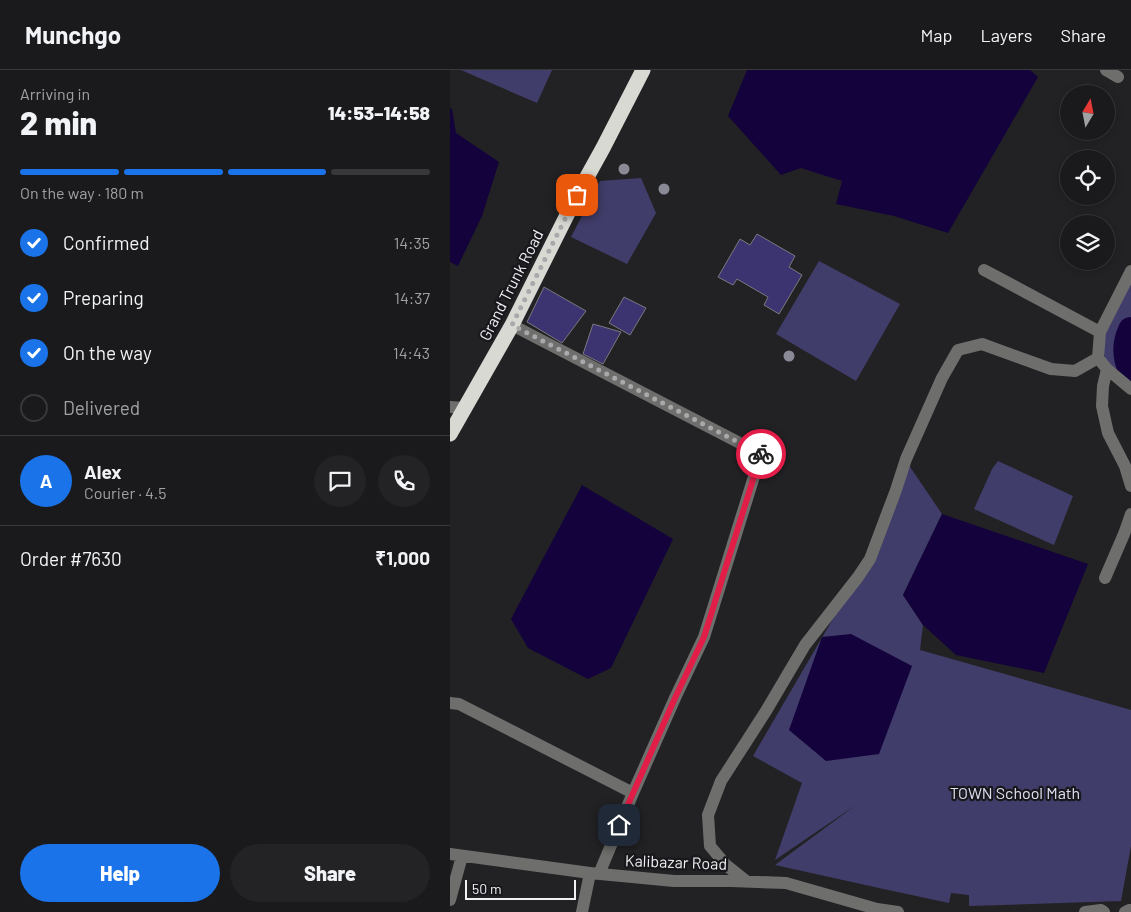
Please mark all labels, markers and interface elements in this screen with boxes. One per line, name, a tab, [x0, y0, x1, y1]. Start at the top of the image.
text: Munchgo	[25, 20, 121, 49]
text: Map	[920, 24, 952, 46]
text: Layers	[980, 24, 1033, 46]
text: Share	[1061, 24, 1106, 46]
text: Arriving in	[20, 84, 90, 103]
north arrow	[1060, 85, 1115, 140]
map controls	[1060, 85, 1115, 270]
text: 14:53–14:58	[328, 101, 430, 124]
text: 2 min	[20, 103, 97, 141]
button: locate	[1060, 150, 1115, 205]
pin	[556, 174, 598, 216]
icon: bag	[563, 181, 591, 209]
text: On the way · 180 m	[20, 183, 144, 202]
button: layers	[1060, 215, 1115, 270]
street label: Grand Trunk Road	[474, 226, 547, 343]
icon: check	[20, 229, 48, 257]
text: Confirmed	[63, 231, 150, 254]
text: 14:35	[394, 233, 430, 252]
icon: check	[20, 284, 48, 312]
text: Preparing	[63, 286, 144, 309]
text: 14:37	[394, 288, 430, 307]
icon: check	[20, 339, 48, 367]
text: On the way	[63, 341, 152, 364]
text: 14:43	[393, 343, 430, 362]
text: Delivered	[63, 396, 140, 419]
courier	[736, 429, 786, 479]
icon: bike	[747, 440, 775, 468]
button: chat	[314, 455, 366, 507]
button: phone	[378, 455, 430, 507]
text: Alex	[84, 460, 122, 483]
text: A	[40, 469, 52, 492]
text: Courier · 4.5	[84, 483, 167, 502]
text: ₹1,000	[375, 546, 430, 569]
text: Order #7630	[20, 547, 122, 570]
park label: TOWN School Math	[950, 783, 1080, 802]
pin	[598, 804, 640, 846]
icon: home	[605, 811, 633, 839]
button: Help	[20, 844, 220, 902]
button: Share	[230, 844, 430, 902]
street label: Kalibazar Road	[625, 850, 727, 873]
scale bar	[465, 877, 576, 900]
text: 50 m	[472, 880, 501, 897]

